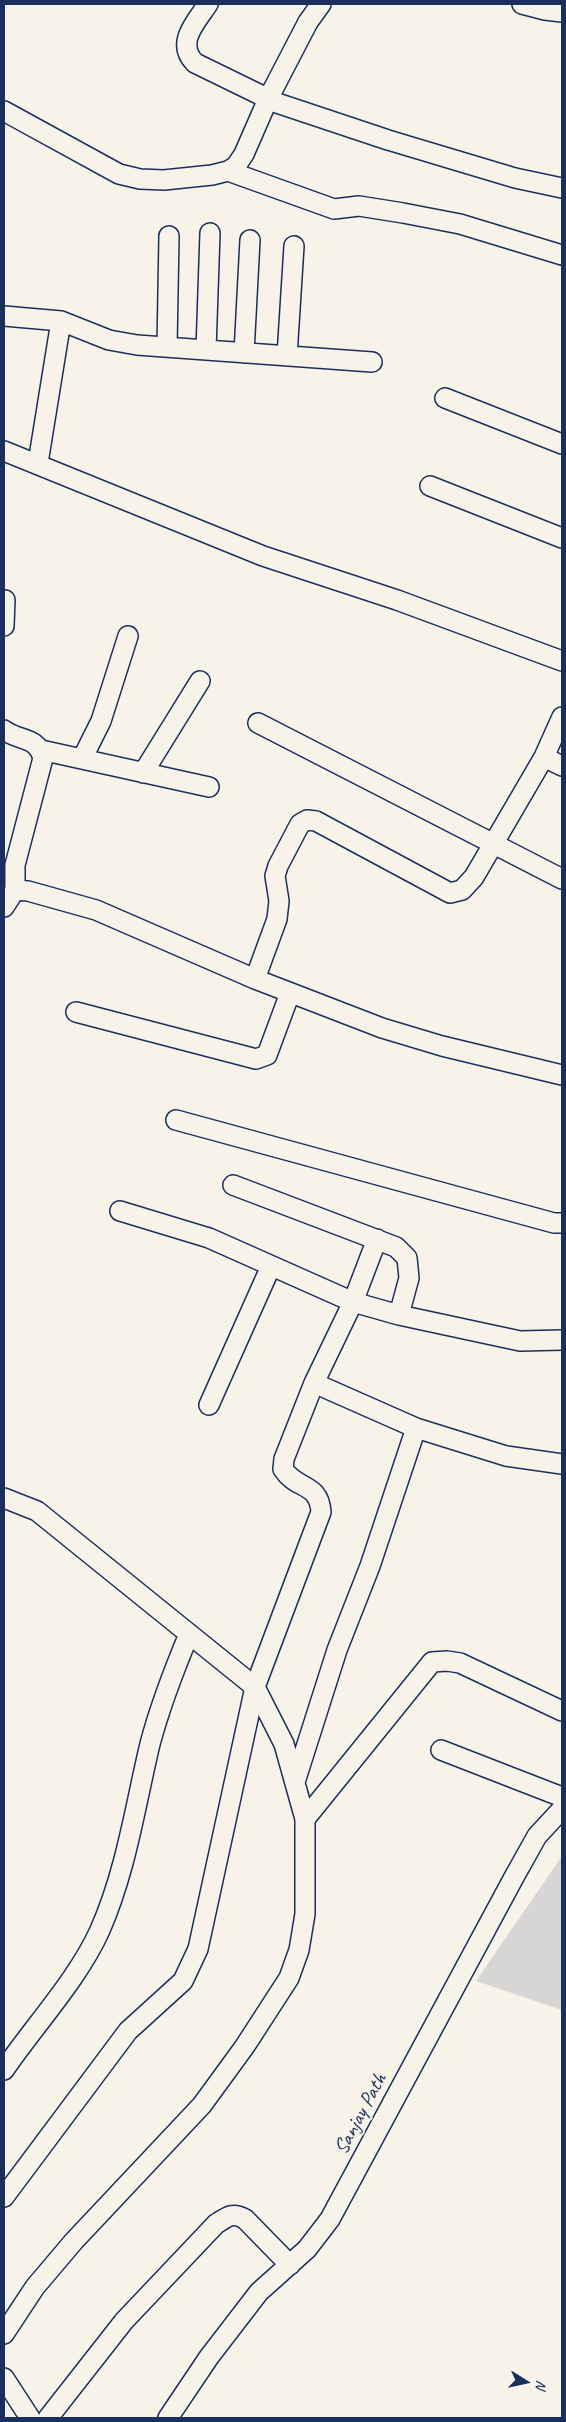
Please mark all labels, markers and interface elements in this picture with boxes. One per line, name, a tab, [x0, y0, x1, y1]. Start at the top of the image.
street label: Sanjay Path	[329, 2069, 393, 2159]
north arrow	[501, 2357, 551, 2407]
text: N	[532, 2379, 550, 2390]

